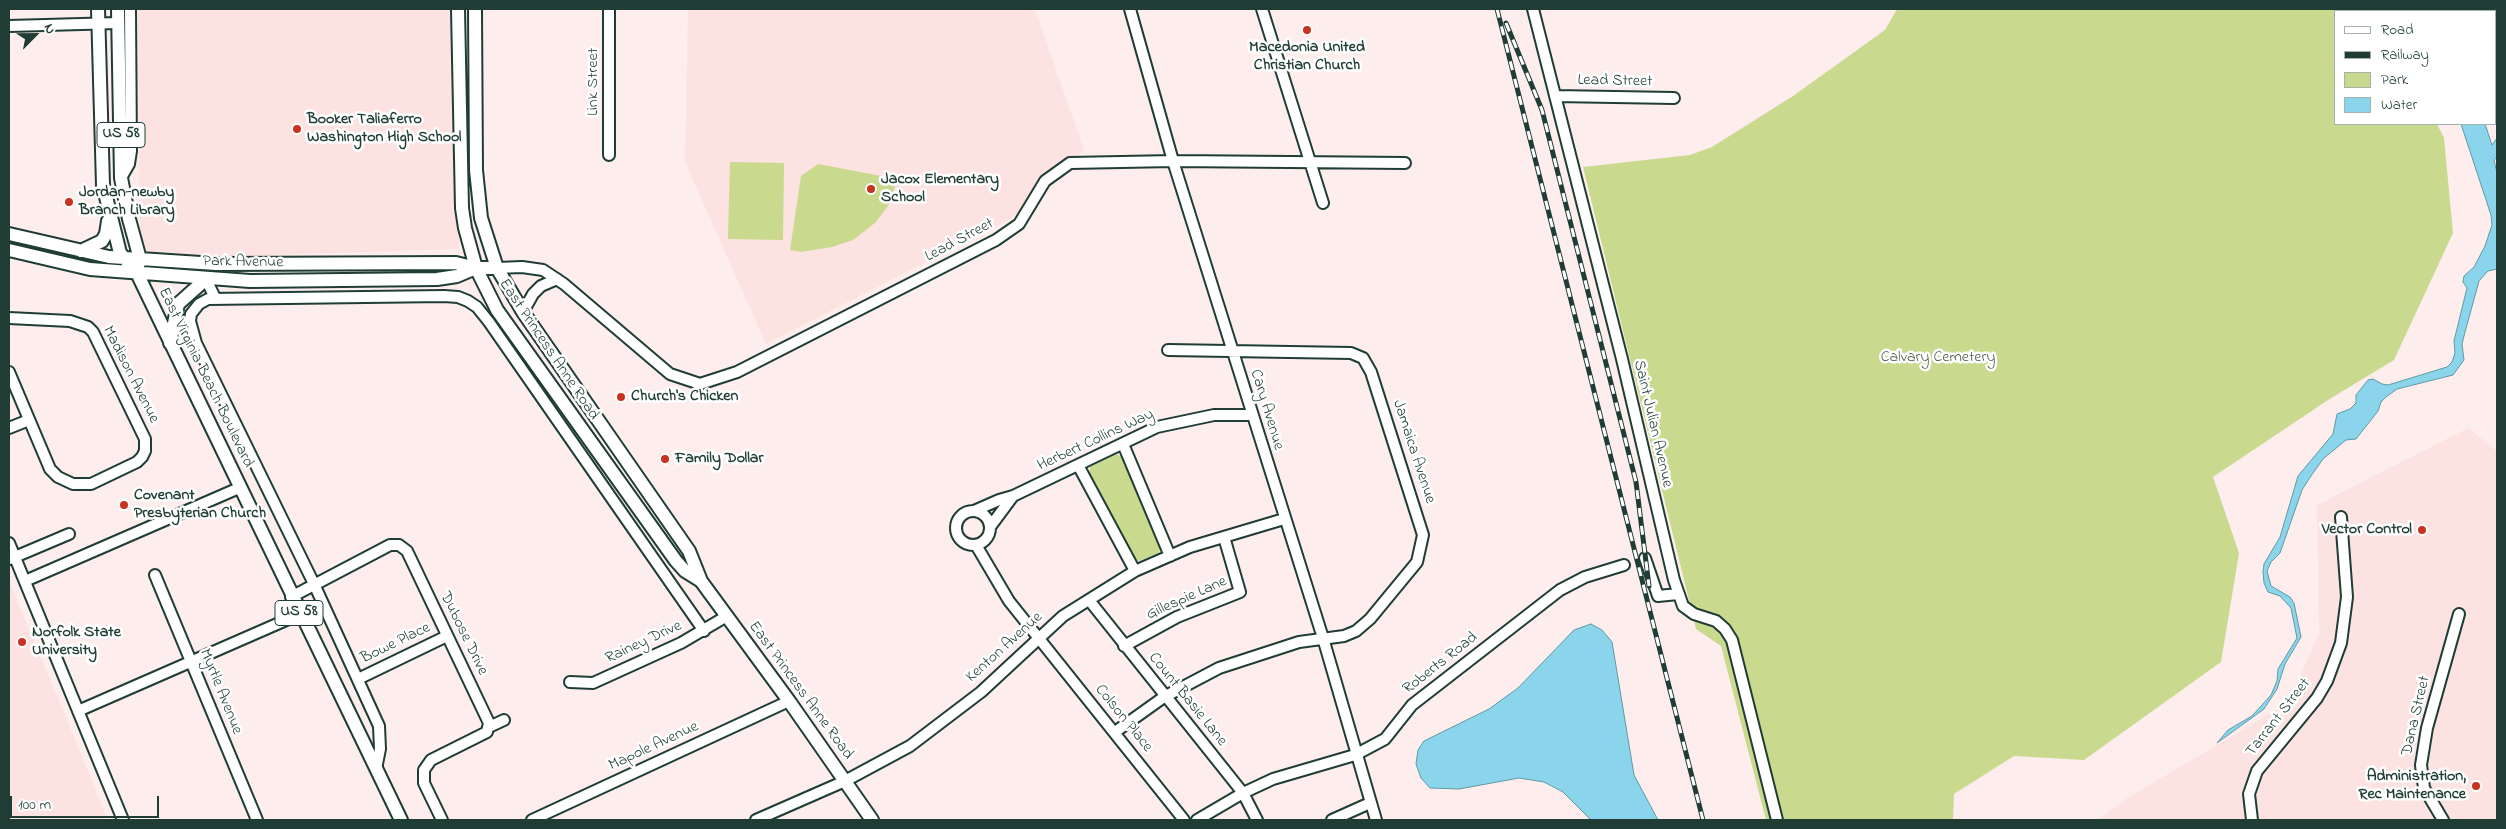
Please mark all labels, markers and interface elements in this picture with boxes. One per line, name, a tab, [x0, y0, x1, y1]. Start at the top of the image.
north arrow	[10, 10, 60, 60]
legend	[2334, 10, 2496, 125]
text: Road	[2381, 19, 2414, 41]
text: N	[38, 20, 61, 37]
marker: Macedonia United Christian Church	[1301, 24, 1313, 36]
place label: Macedonia United Christian Church	[1249, 38, 1365, 76]
text: Railway	[2381, 44, 2429, 66]
street label: Link Street	[584, 48, 604, 116]
text: Park	[2381, 69, 2408, 91]
street label: Lead Street	[1577, 72, 1653, 92]
text: Water	[2381, 94, 2417, 116]
place label: Booker Taliaferro Washington High School	[307, 110, 461, 148]
road number: US 58	[97, 122, 145, 148]
marker: Booker Taliaferro Washington High School	[291, 123, 303, 135]
place label: Jacox Elementary School	[881, 170, 999, 208]
place label: Jordan-newby Branch Library	[79, 183, 175, 221]
marker: Jacox Elementary School	[865, 183, 877, 195]
marker: Jordan-newby Branch Library	[63, 196, 75, 208]
street label: Lead Street	[922, 215, 998, 267]
street label: Park Avenue	[202, 253, 284, 273]
street label: East Princess Anne Road	[494, 276, 602, 424]
street label: East Virginia Beach Boulevard	[153, 285, 257, 471]
street label: Madison Avenue	[97, 323, 163, 427]
park label: Calvary Cemetery	[1881, 348, 1995, 368]
street label: Saint Julian Avenue	[1628, 359, 1676, 489]
street label: Cary Avenue	[1245, 367, 1287, 453]
place label: Church's Chicken	[631, 387, 738, 407]
marker: Church's Chicken	[615, 391, 627, 403]
street label: Jamaica Avenue	[1387, 398, 1439, 506]
street label: Herbert Collins Way	[1035, 406, 1157, 476]
place label: Family Dollar	[675, 449, 763, 469]
marker: Family Dollar	[659, 453, 671, 465]
place label: Covenant Presbyterian Church	[134, 486, 266, 524]
marker: Covenant Presbyterian Church	[118, 499, 130, 511]
place label: Vector Control	[2322, 520, 2412, 540]
marker: Vector Control	[2416, 524, 2428, 536]
street label: Gillespie Lane	[1144, 573, 1230, 625]
street label: Dubose Drive	[435, 589, 491, 679]
road number: US 58	[275, 600, 323, 626]
street label: Kenton Avenue	[963, 609, 1047, 687]
street label: Rainey Drive	[603, 617, 685, 669]
street label: East Princess Anne Road	[743, 618, 857, 764]
street label: Bowe Place	[358, 619, 434, 669]
place label: Norfolk State University	[32, 623, 121, 661]
street label: Roberts Road	[1400, 629, 1482, 699]
marker: Norfolk State University	[16, 636, 28, 648]
street label: Myrtle Avenue	[194, 646, 246, 738]
street label: Count Basie Lane	[1143, 649, 1231, 751]
street label: Dana Street	[2399, 674, 2435, 758]
street label: Tarrant Street	[2243, 675, 2315, 761]
street label: Colson Place	[1090, 681, 1156, 757]
street label: Mapole Avenue	[606, 718, 702, 776]
place label: Administration, Rec Maintenance	[2359, 767, 2466, 805]
marker: Administration, Rec Maintenance	[2470, 780, 2482, 792]
scale bar	[12, 786, 161, 818]
text: 100 m	[18, 794, 51, 816]

